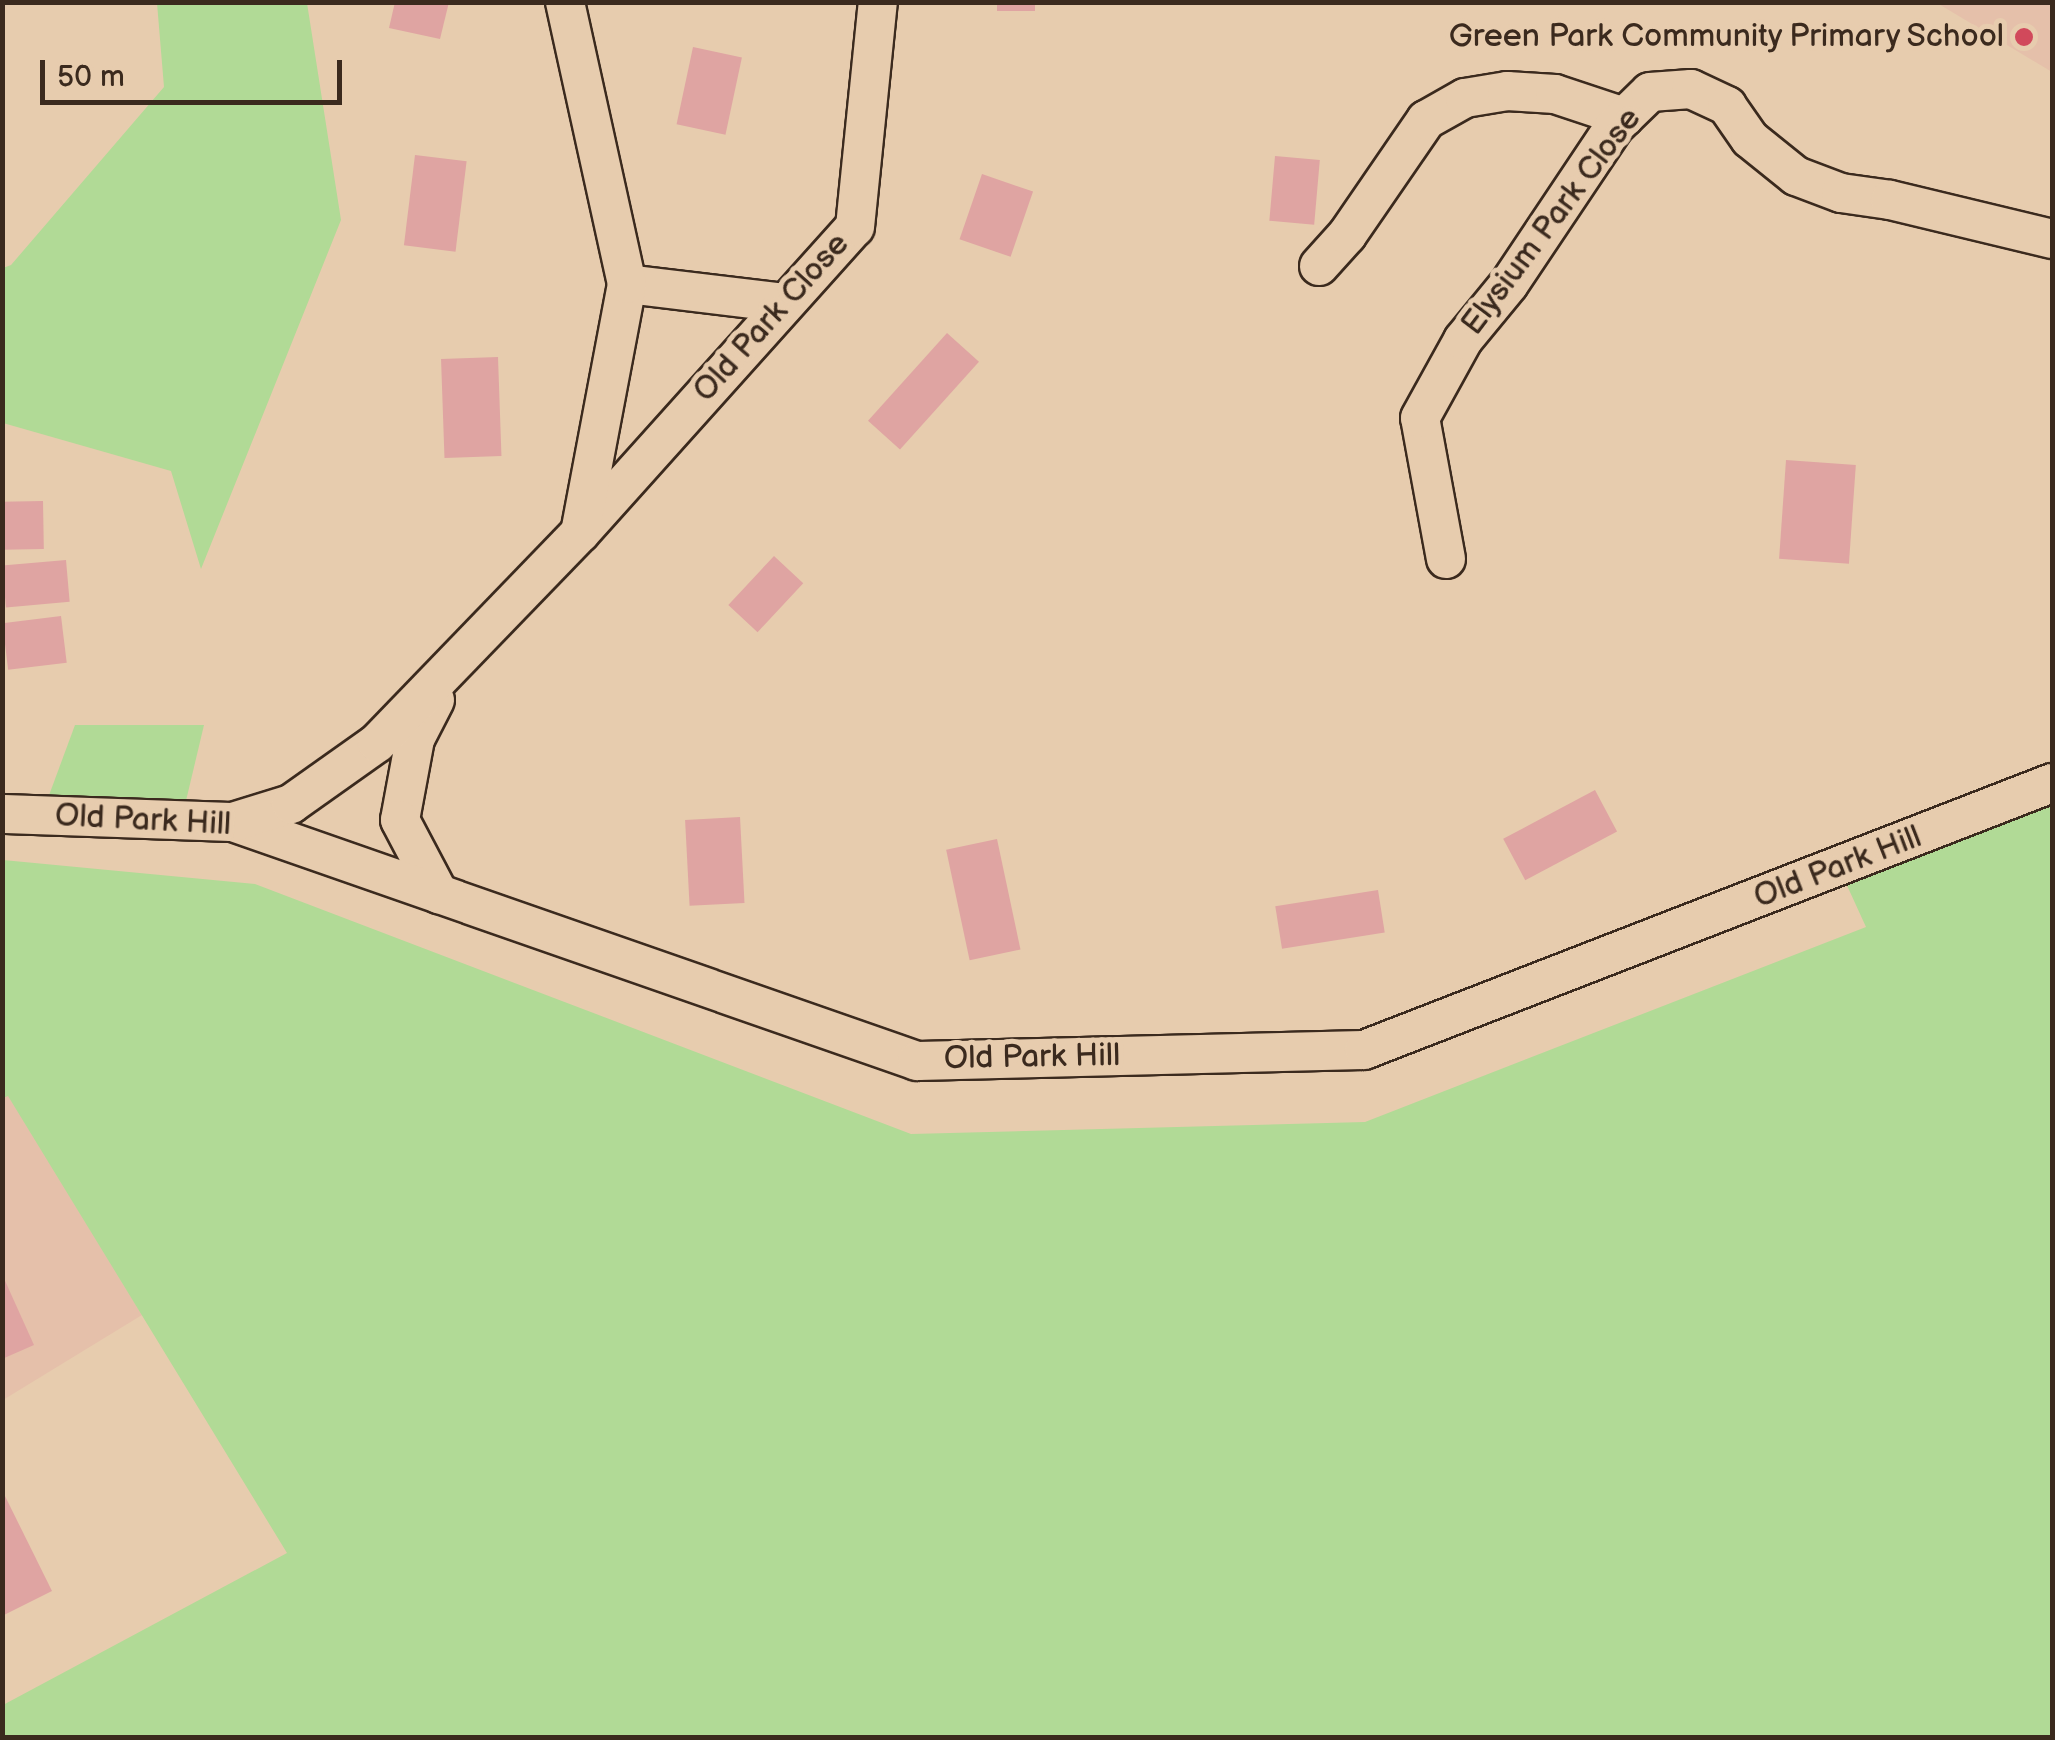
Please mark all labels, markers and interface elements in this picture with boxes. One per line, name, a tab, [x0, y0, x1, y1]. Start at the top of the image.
place label: Green Park Community Primary School	[1444, 18, 2004, 56]
marker: Green Park Community Primary School	[2013, 26, 2035, 48]
scale bar	[45, 40, 348, 102]
text: 50 m	[57, 59, 125, 95]
street label: Elysium Park Close	[1454, 101, 1650, 343]
street label: Old Park Close	[686, 226, 858, 410]
street label: Old Park Hill	[54, 797, 232, 845]
street label: Old Park Hill	[1749, 818, 1927, 918]
street label: Old Park Hill	[944, 1037, 1120, 1079]

